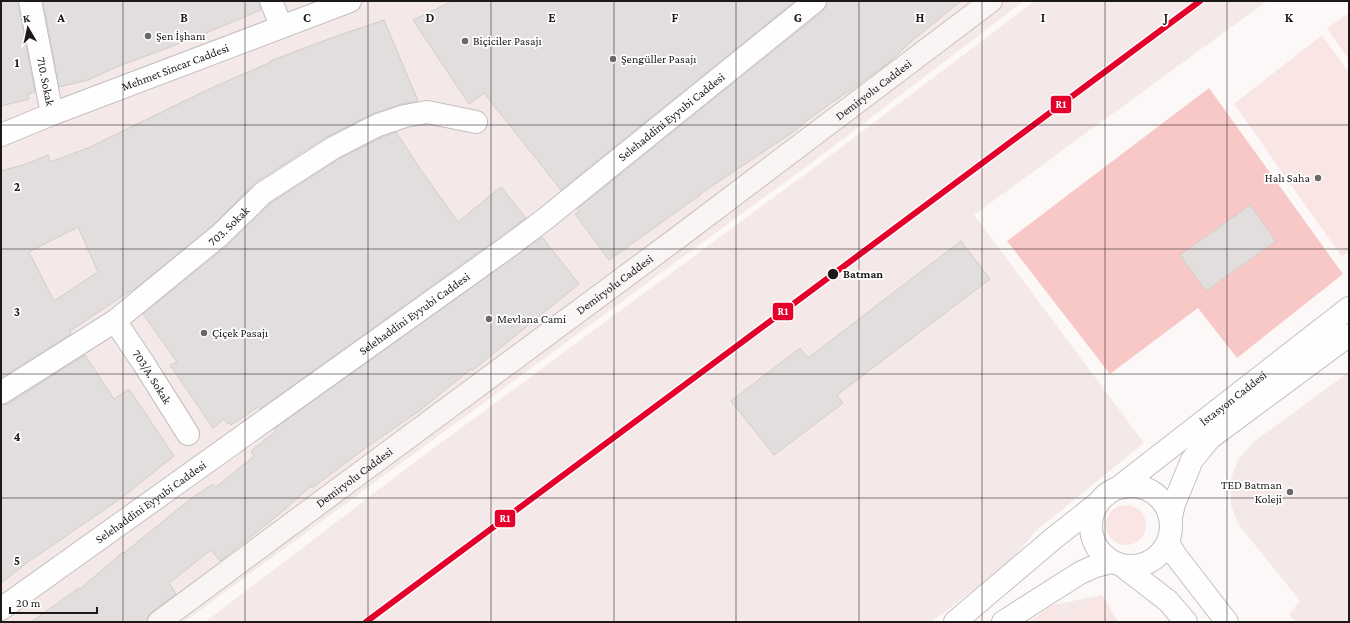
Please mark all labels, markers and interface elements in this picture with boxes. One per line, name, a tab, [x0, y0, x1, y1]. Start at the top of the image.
north arrow	[8, 8, 48, 48]
text: A	[56, 10, 65, 25]
text: B	[180, 10, 188, 25]
text: C	[303, 10, 311, 25]
text: D	[426, 10, 435, 25]
text: E	[548, 10, 556, 25]
text: F	[672, 10, 679, 25]
text: G	[794, 10, 802, 25]
text: H	[916, 10, 925, 25]
text: I	[1041, 10, 1045, 25]
text: J	[1162, 10, 1168, 25]
text: K	[1285, 10, 1294, 25]
text: K	[22, 11, 32, 25]
place label: Şen İşhanı	[156, 29, 206, 43]
marker: Şen İşhanı	[143, 31, 153, 41]
place label: Biçiciler Pasajı	[473, 34, 542, 48]
marker: Biçiciler Pasajı	[460, 36, 470, 46]
street label: Mehmet Sincar Caddesi	[120, 41, 231, 94]
place label: Şengüller Pasajı	[621, 52, 696, 66]
marker: Şengüller Pasajı	[608, 54, 618, 64]
text: 1	[15, 55, 20, 70]
street label: 710. Sokak	[34, 56, 57, 107]
street label: Demiryolu Caddesi	[833, 56, 914, 123]
street label: Selehaddini Eyyubi Caddesi	[615, 70, 728, 164]
line badge: R1	[1050, 95, 1072, 114]
text: R1	[1056, 98, 1066, 110]
place label: Halı Saha	[1265, 171, 1310, 185]
marker: Halı Saha	[1313, 173, 1323, 183]
text: 2	[14, 179, 21, 194]
street label: 703. Sokak	[205, 203, 252, 249]
street label: Demiryolu Caddesi	[573, 251, 656, 317]
marker: Batman	[826, 267, 840, 281]
place label: Batman	[843, 267, 883, 281]
street label: Selehaddini Eyyubi Caddesi	[356, 269, 472, 358]
line badge: R1	[772, 302, 794, 321]
text: 3	[14, 304, 20, 319]
text: R1	[778, 305, 788, 317]
place label: Mevlana Cami	[497, 312, 566, 326]
marker: Mevlana Cami	[484, 314, 494, 324]
place label: Çiçek Pasajı	[212, 326, 268, 340]
marker: Çiçek Pasajı	[199, 328, 209, 338]
street label: 703/A. Sokak	[129, 347, 175, 407]
street label: İstasyon Caddesi	[1197, 368, 1269, 429]
text: 4	[13, 429, 21, 444]
street label: Demiryolu Caddesi	[313, 444, 395, 510]
street label: Selehaddini Eyyubi Caddesi	[93, 458, 209, 546]
place label: TED Batman Koleji	[1221, 478, 1283, 506]
marker: TED Batman Koleji	[1285, 487, 1295, 497]
line badge: R1	[494, 509, 516, 528]
text: R1	[500, 512, 510, 524]
text: 5	[14, 553, 20, 568]
scale bar	[10, 589, 97, 615]
text: 20 m	[16, 596, 41, 610]

